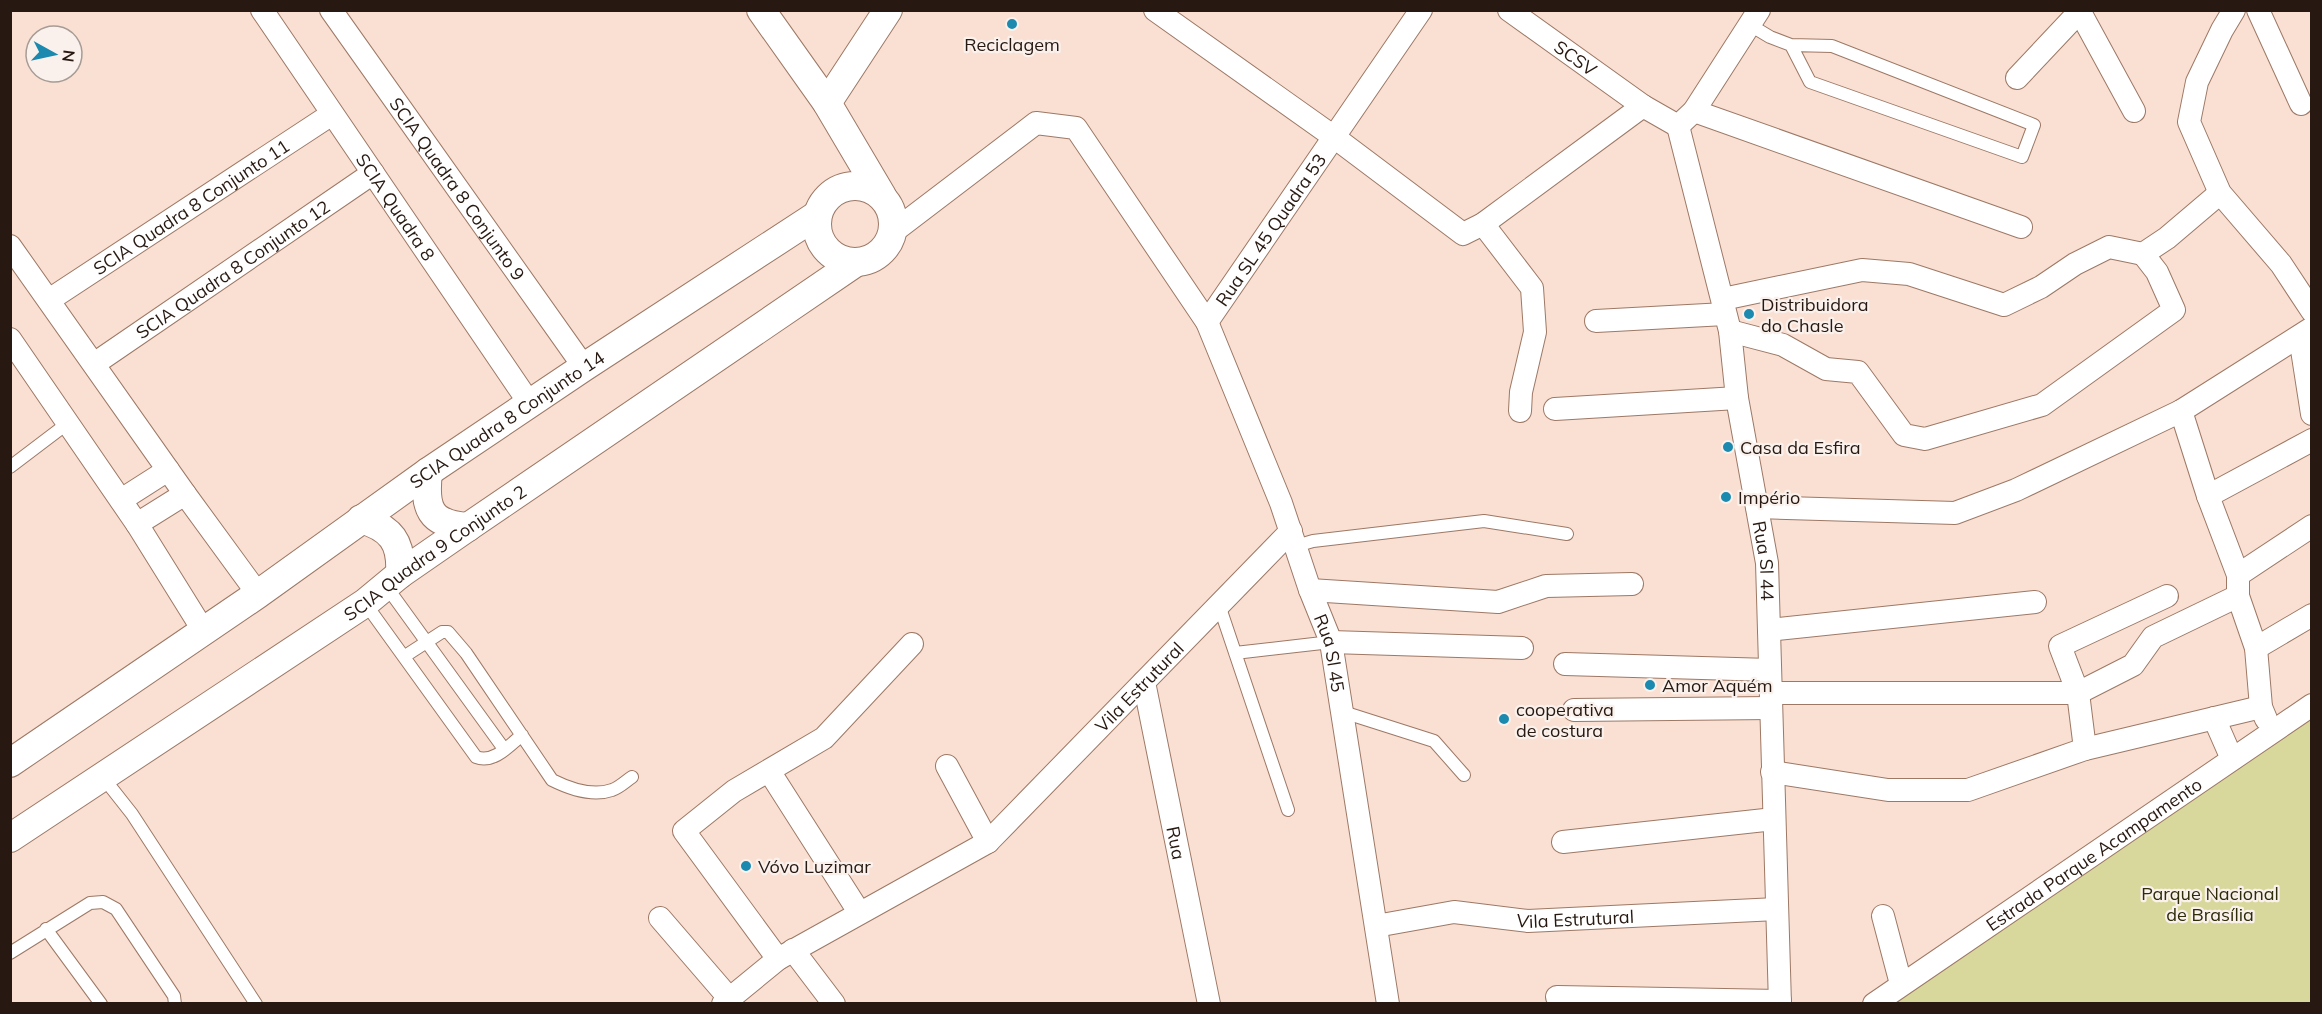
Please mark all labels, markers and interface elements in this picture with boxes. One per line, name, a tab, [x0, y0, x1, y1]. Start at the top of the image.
marker: Reciclagem	[1005, 17, 1019, 31]
north arrow	[24, 24, 84, 84]
place label: Reciclagem	[964, 33, 1060, 56]
street label: SCSV	[1550, 35, 1602, 81]
text: N	[58, 49, 80, 63]
street label: SCIA Quadra 8 Conjunto 9	[385, 93, 529, 285]
street label: SCIA Quadra 8 Conjunto 11	[89, 134, 294, 279]
street label: SCIA Quadra 8	[352, 149, 440, 265]
street label: Rua SL 45 Quadra 53	[1210, 149, 1331, 310]
street label: SCIA Quadra 8 Conjunto 12	[131, 195, 334, 344]
place label: Distribuidora do Chasle	[1761, 293, 1868, 337]
marker: Distribuidora do Chasle	[1742, 307, 1756, 321]
street label: SCIA Quadra 8 Conjunto 14	[405, 345, 609, 493]
place label: Casa da Esfira	[1740, 436, 1861, 459]
marker: Casa da Esfira	[1721, 440, 1735, 454]
street label: SCIA Quadra 9 Conjunto 2	[339, 479, 531, 626]
place label: Império	[1738, 486, 1800, 509]
marker: Império	[1719, 490, 1733, 504]
street label: Rua Sl 44	[1748, 519, 1780, 601]
street label: Rua Sl 45	[1309, 610, 1350, 694]
street label: Vila Estrutural	[1090, 637, 1188, 737]
place label: Amor Aquém	[1662, 674, 1772, 697]
marker: Amor Aquém	[1643, 678, 1657, 692]
place label: cooperativa de costura	[1516, 698, 1614, 742]
marker: cooperativa de costura	[1497, 712, 1511, 726]
street label: Estrada Parque Acampamento	[1981, 772, 2206, 936]
street label: Rua	[1162, 824, 1191, 862]
place label: Vóvo Luzimar	[758, 855, 871, 878]
marker: Vóvo Luzimar	[739, 859, 753, 873]
park label: Parque Nacional de Brasília	[2141, 882, 2279, 926]
street label: Vila Estrutural	[1515, 904, 1634, 933]

